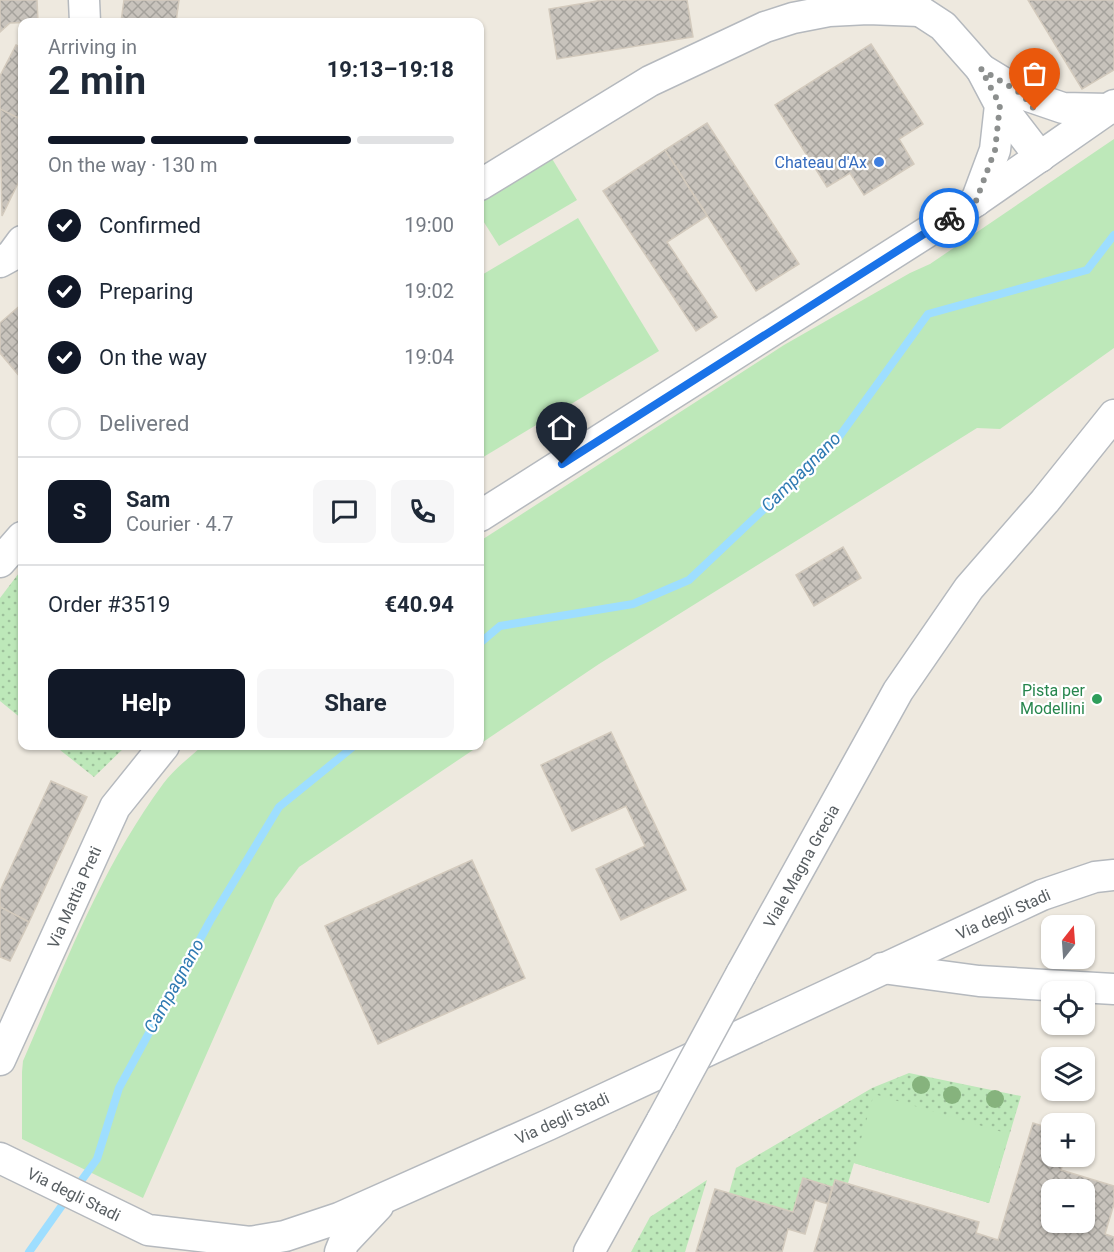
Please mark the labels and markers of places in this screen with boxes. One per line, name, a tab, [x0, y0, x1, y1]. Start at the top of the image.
pin	[1009, 48, 1060, 110]
place label: Chateau d'Ax	[775, 153, 867, 172]
marker: Chateau d'Ax	[872, 155, 886, 169]
pin	[536, 402, 587, 464]
place label: Pista per Modellini	[1020, 681, 1086, 718]
marker: Pista per Modellini	[1090, 692, 1104, 706]

